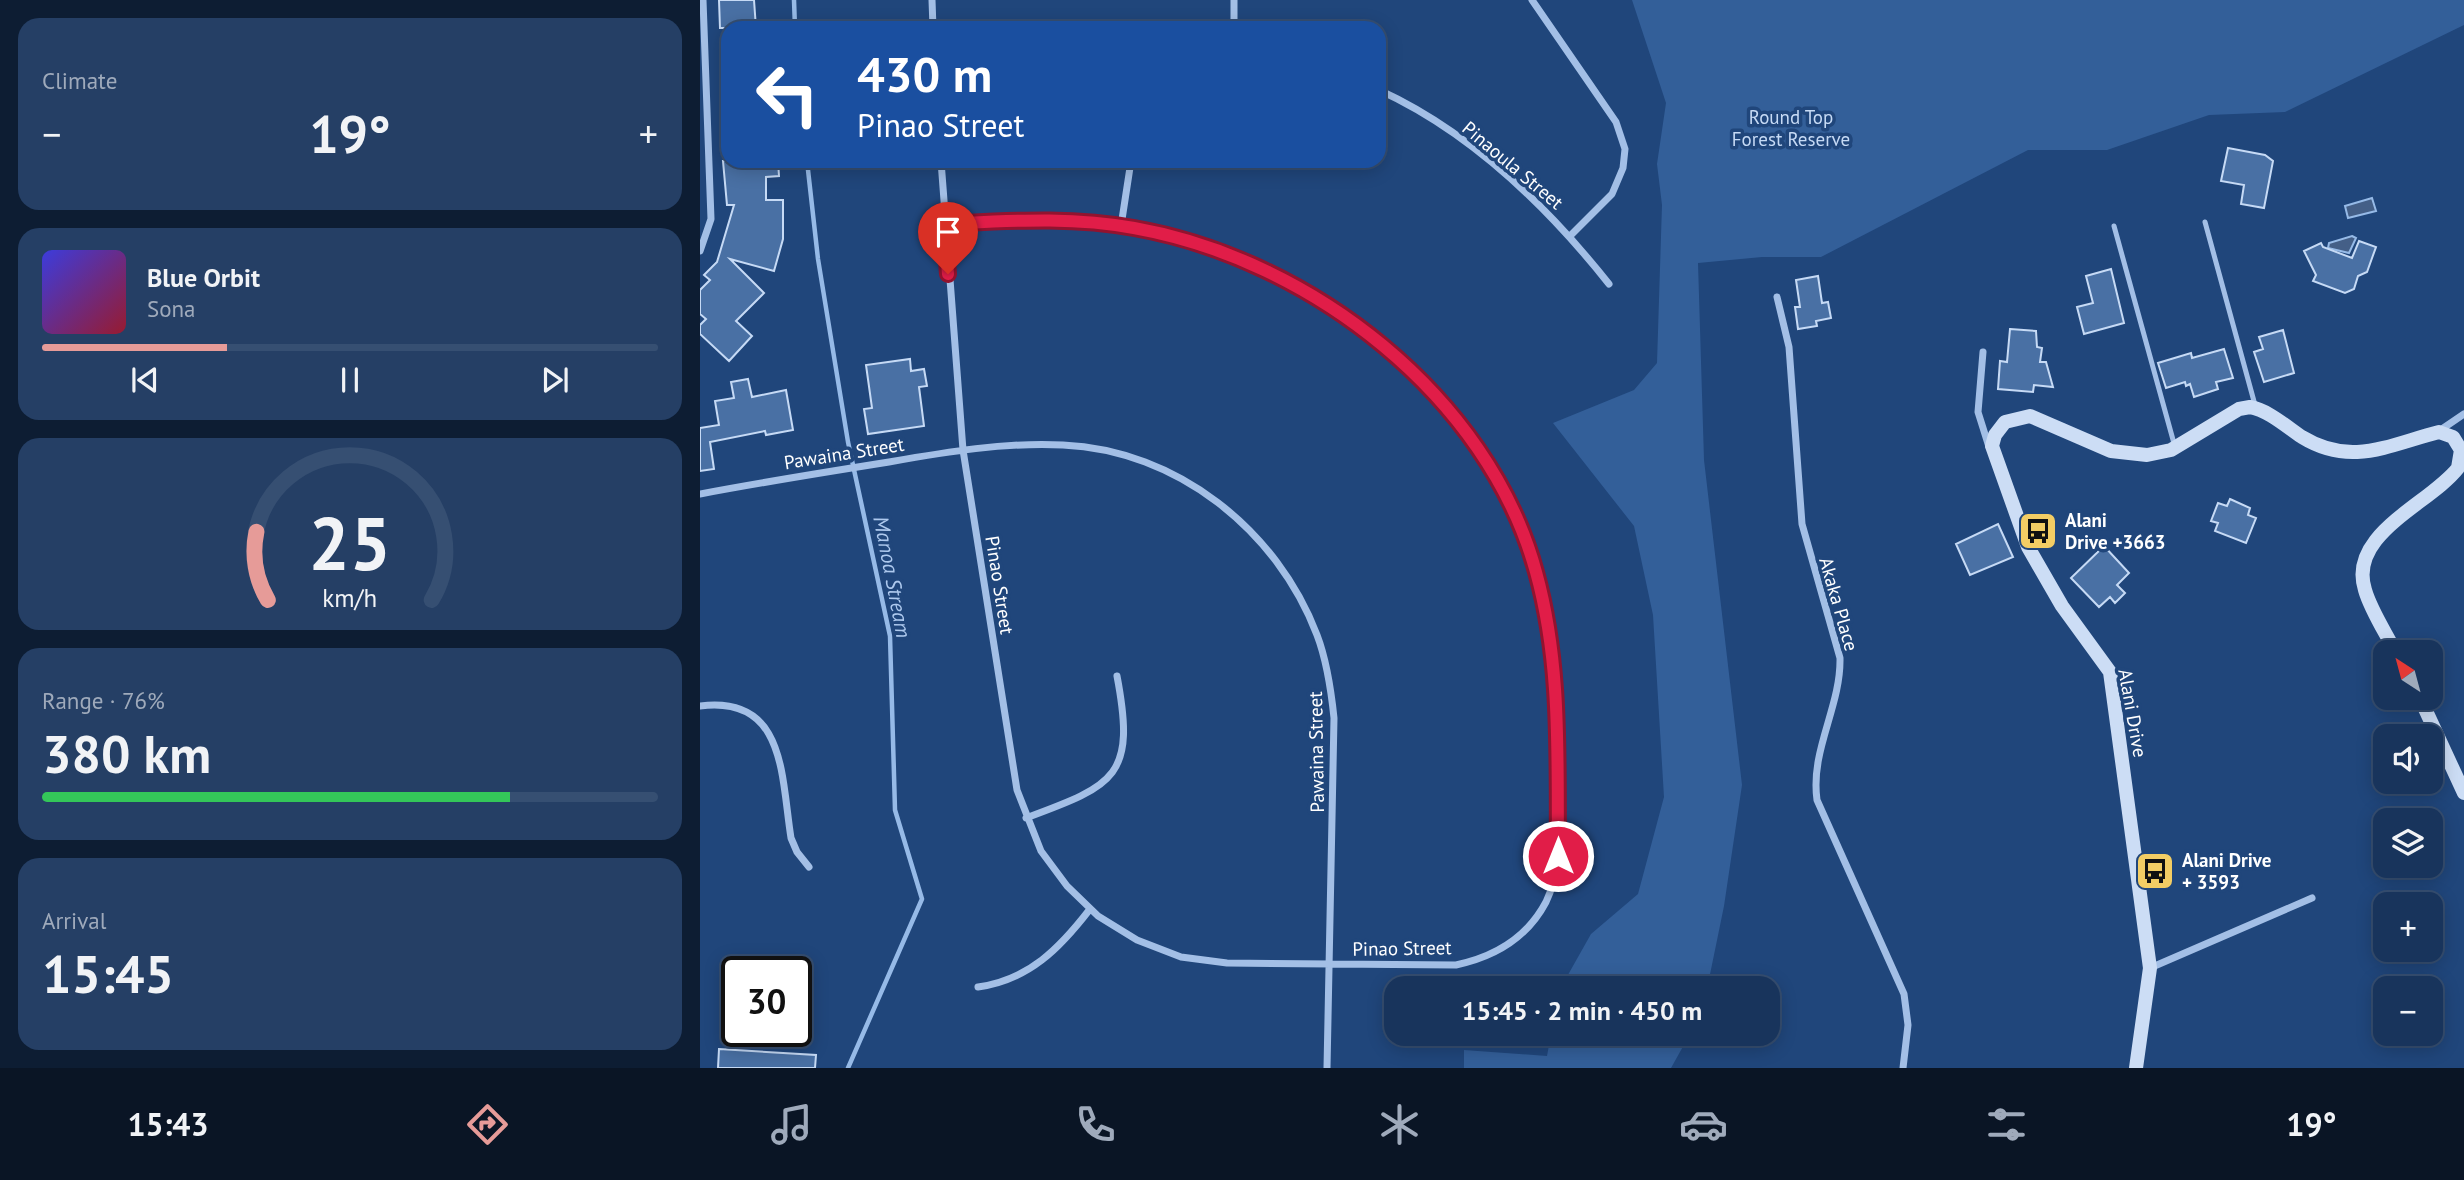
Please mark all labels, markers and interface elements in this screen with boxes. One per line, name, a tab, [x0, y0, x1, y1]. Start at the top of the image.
text: 430 m	[857, 42, 992, 106]
icon: left	[742, 49, 833, 140]
text: Climate	[42, 66, 117, 95]
text: 19°	[309, 100, 391, 167]
text: Pinao Street	[857, 104, 1024, 146]
park label: Round Top Forest Reserve	[1732, 105, 1850, 151]
text: −	[42, 109, 61, 158]
text: +	[639, 109, 658, 158]
street label: Pinaoula Street	[1458, 116, 1569, 215]
pin	[918, 202, 978, 274]
icon: arrive	[929, 213, 967, 251]
text: Blue Orbit	[147, 261, 260, 294]
text: Sona	[147, 294, 196, 323]
icon: previous	[126, 361, 164, 399]
icon: pause	[331, 361, 369, 399]
icon: next	[536, 361, 574, 399]
street label: Pawaina Street	[782, 432, 906, 474]
text: 25	[309, 496, 391, 590]
place label: Alani Drive +3663	[2065, 508, 2166, 554]
bus stop icon: Alani Drive +3663	[2017, 510, 2059, 552]
water label: Manoa Stream	[867, 514, 918, 640]
street label: Pinao Street	[980, 534, 1020, 636]
street label: Akaka Place	[1814, 554, 1864, 654]
text: km/h	[323, 582, 377, 614]
north arrow	[2373, 640, 2443, 710]
map controls	[2373, 640, 2443, 1046]
street label: Alani Drive	[2113, 667, 2153, 759]
text: Range · 76%	[42, 686, 165, 715]
street label: Pawaina Street	[1303, 691, 1329, 813]
text: 380 km	[42, 720, 211, 787]
button: sound	[2373, 724, 2443, 794]
button: layers	[2373, 808, 2443, 878]
position arrow	[1521, 819, 1595, 893]
place label: Alani Drive + 3593	[2182, 848, 2271, 894]
bus stop icon: Alani Drive + 3593	[2134, 850, 2176, 892]
button: +	[2373, 892, 2443, 962]
text: Arrival	[42, 906, 106, 935]
street label: Pinao Street	[1352, 935, 1452, 961]
text: 15:45	[42, 940, 174, 1007]
speed limit sign: 30	[721, 956, 812, 1047]
button: −	[2373, 976, 2443, 1046]
text: 15:45 · 2 min · 450 m	[1462, 994, 1702, 1027]
icon: directions	[463, 1100, 512, 1149]
icon: music	[767, 1100, 816, 1149]
icon: phone	[1071, 1100, 1120, 1149]
icon: climate	[1375, 1100, 1424, 1149]
icon: car	[1679, 1100, 1728, 1149]
icon: filters	[1982, 1100, 2031, 1149]
text: 15:43	[127, 1103, 209, 1145]
text: 19°	[2286, 1103, 2337, 1145]

